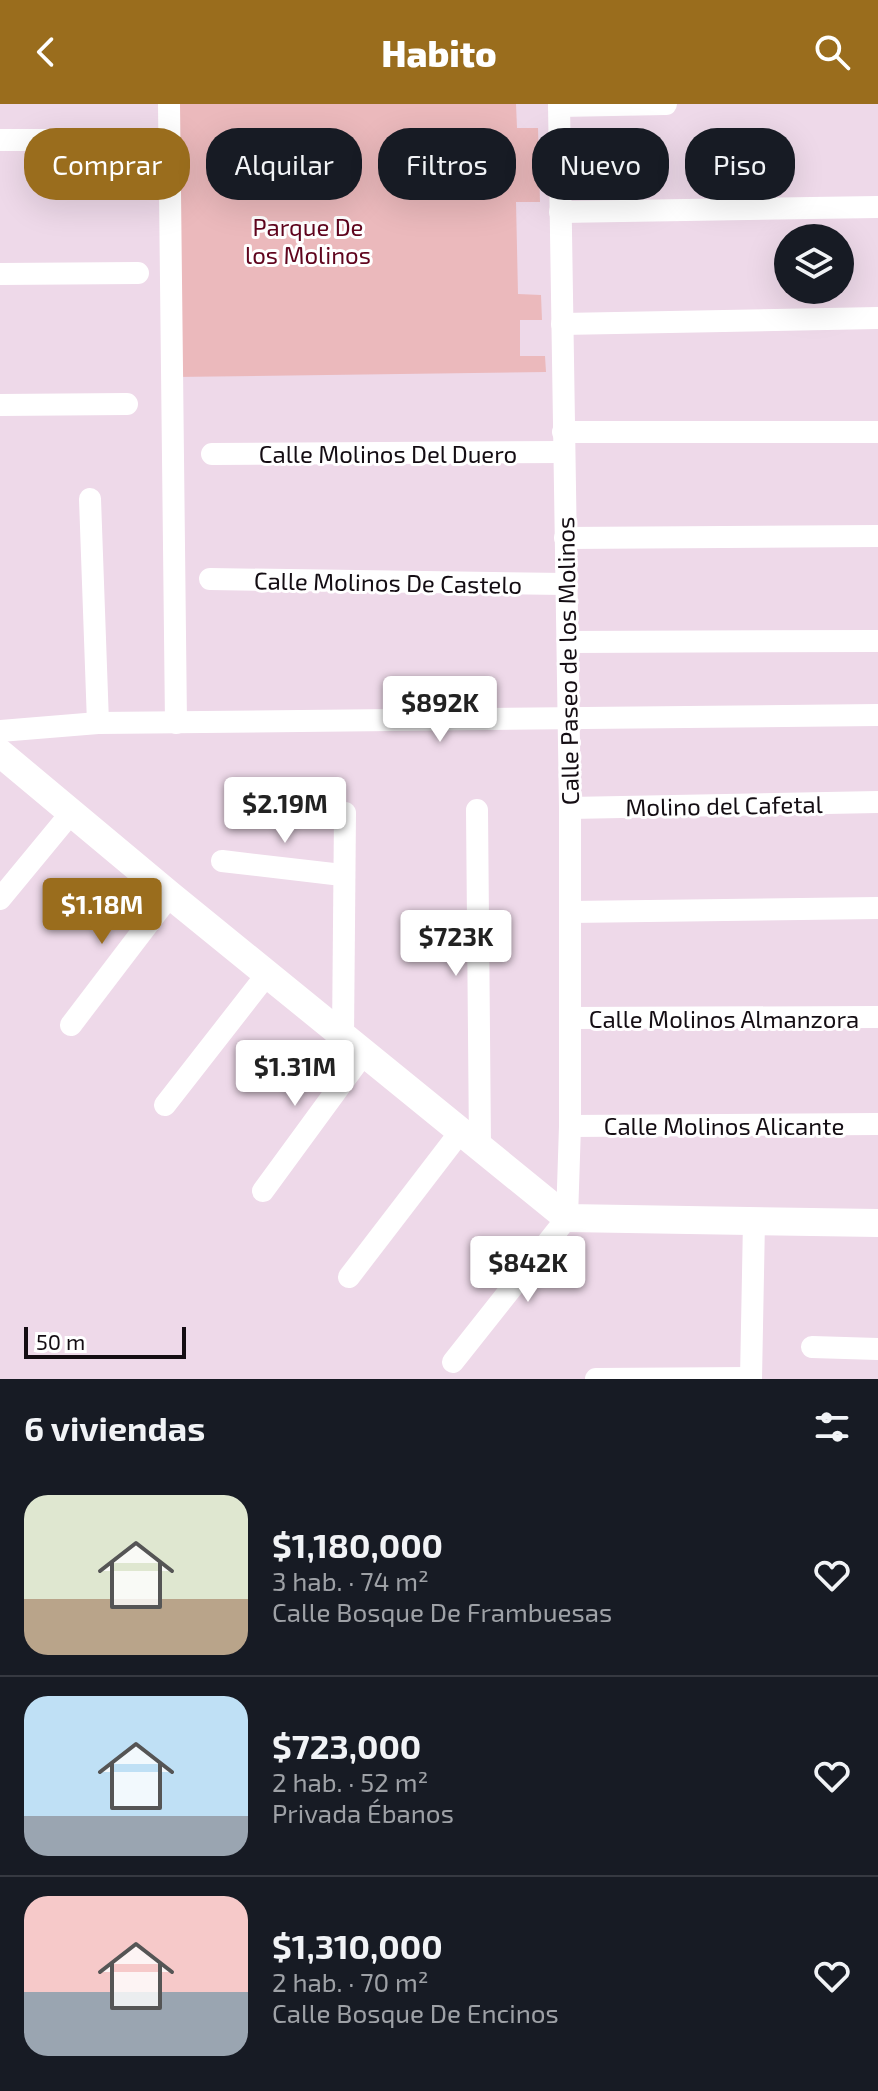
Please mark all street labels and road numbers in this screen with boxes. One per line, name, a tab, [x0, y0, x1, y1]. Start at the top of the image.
street label: Calle Molinos Del Duero	[259, 439, 517, 468]
street label: Calle Paseo de los Molinos	[550, 517, 584, 805]
street label: Calle Molinos De Castelo	[254, 565, 522, 599]
street label: Molino del Cafetal	[625, 789, 823, 821]
street label: Calle Molinos Almanzora	[589, 1004, 859, 1033]
street label: Calle Molinos Alicante	[604, 1111, 844, 1140]

